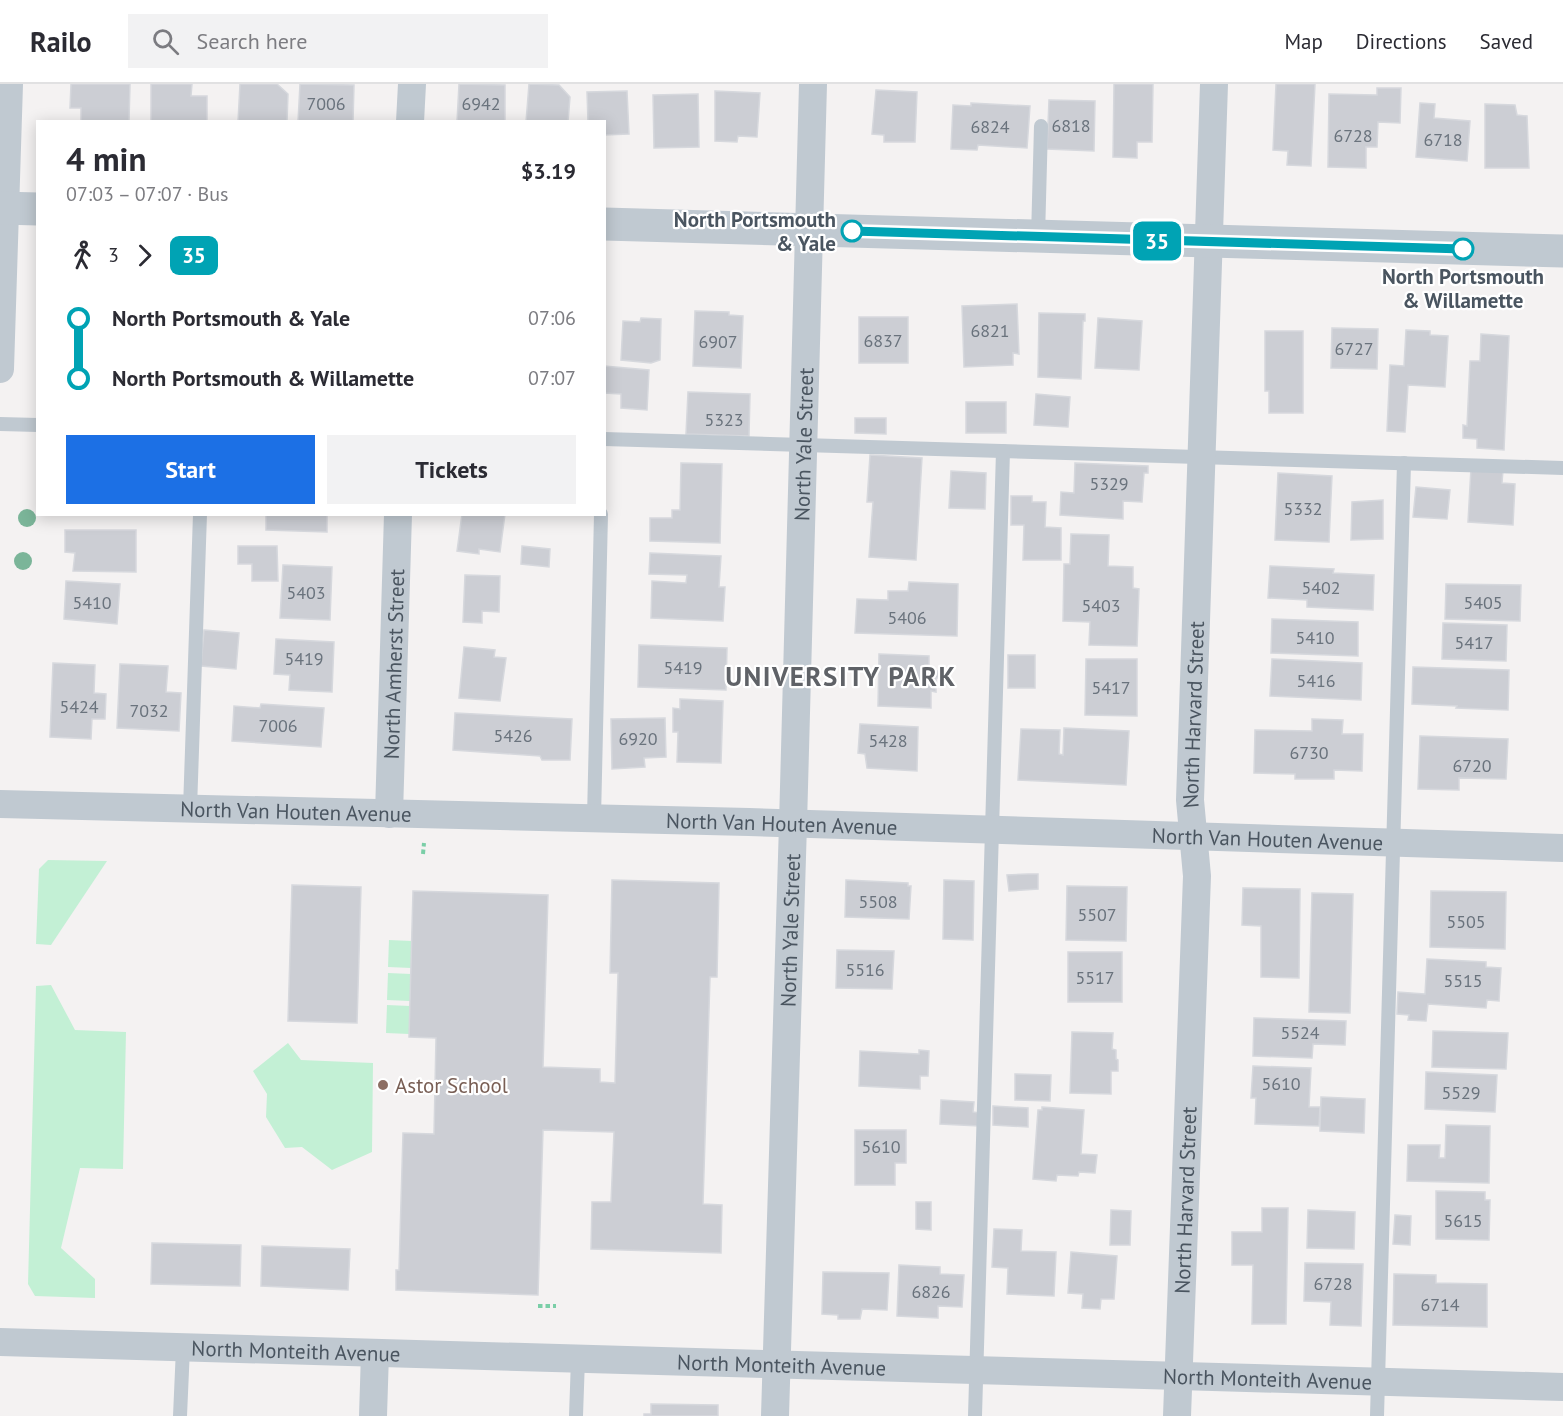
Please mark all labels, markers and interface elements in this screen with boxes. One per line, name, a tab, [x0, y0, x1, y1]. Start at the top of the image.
search box	[128, 14, 548, 68]
text: Railo	[30, 23, 92, 60]
icon: search	[149, 25, 182, 58]
text: Search here	[197, 27, 308, 55]
text: Map	[1284, 28, 1323, 55]
text: Directions	[1356, 28, 1447, 55]
text: Saved	[1480, 28, 1533, 55]
house number: 7006	[306, 92, 346, 115]
house number: 6942	[461, 92, 501, 115]
house number: 6818	[1051, 114, 1091, 137]
house number: 6824	[970, 115, 1010, 138]
house number: 6728	[1333, 124, 1373, 147]
house number: 6718	[1423, 128, 1463, 151]
text: 4 min	[66, 137, 147, 180]
text: $3.19	[521, 157, 576, 185]
text: 07:03 – 07:07 · Bus	[66, 181, 228, 207]
place label: North Portsmouth & Yale	[674, 206, 836, 257]
marker: North Portsmouth & Yale	[841, 220, 863, 242]
line badge: 35	[1130, 222, 1184, 260]
text: 35	[1145, 228, 1169, 255]
marker: North Portsmouth & Willamette	[1452, 238, 1474, 260]
icon: walk	[66, 239, 99, 272]
icon: forward	[128, 239, 161, 272]
text: 3	[108, 242, 119, 268]
text: 35	[182, 242, 206, 269]
place label: North Portsmouth & Willamette	[1382, 263, 1544, 314]
text: North Portsmouth & Yale	[112, 304, 350, 332]
text: 07:06	[528, 305, 576, 331]
house number: 6821	[970, 319, 1010, 342]
house number: 6837	[863, 329, 903, 352]
house number: 6907	[698, 330, 738, 353]
house number: 6727	[1334, 337, 1374, 360]
text: North Portsmouth & Willamette	[112, 364, 414, 392]
text: 07:07	[528, 365, 576, 391]
street label: North Yale Street	[788, 367, 819, 522]
house number: 5323	[704, 408, 744, 431]
button: Start	[66, 435, 315, 504]
button: Tickets	[327, 435, 576, 504]
house number: 5329	[1089, 472, 1129, 495]
house number: 5332	[1283, 497, 1323, 520]
street label: North Amherst Street	[377, 568, 410, 760]
house number: 5402	[1301, 576, 1341, 599]
house number: 5403	[286, 581, 326, 604]
house number: 5410	[72, 591, 112, 614]
house number: 5405	[1463, 591, 1503, 614]
house number: 5403	[1081, 594, 1121, 617]
house number: 5406	[887, 606, 927, 629]
street label: North Harvard Street	[1176, 621, 1209, 810]
house number: 5410	[1295, 626, 1335, 649]
house number: 5417	[1454, 631, 1494, 654]
house number: 5419	[284, 647, 324, 670]
house number: 5419	[663, 656, 703, 679]
district label: UNIVERSITY PARK	[725, 659, 957, 693]
house number: 5416	[1296, 669, 1336, 692]
house number: 5417	[1091, 676, 1131, 699]
house number: 5424	[59, 695, 99, 718]
house number: 7032	[129, 699, 169, 722]
house number: 7006	[258, 714, 298, 737]
house number: 5426	[493, 724, 533, 747]
house number: 6920	[618, 727, 658, 750]
house number: 5428	[868, 729, 908, 752]
house number: 6730	[1289, 741, 1329, 764]
house number: 6720	[1452, 754, 1492, 777]
street label: North Van Houten Avenue	[180, 795, 412, 827]
street label: North Van Houten Avenue	[666, 807, 898, 840]
street label: North Van Houten Avenue	[1151, 821, 1384, 856]
street label: North Yale Street	[774, 853, 806, 1007]
house number: 5508	[858, 890, 898, 913]
house number: 5507	[1077, 903, 1117, 926]
house number: 5505	[1446, 910, 1486, 933]
house number: 5516	[845, 958, 885, 981]
house number: 5517	[1075, 966, 1115, 989]
house number: 5515	[1443, 969, 1483, 992]
house number: 5524	[1280, 1021, 1320, 1044]
place label: Astor School	[395, 1072, 508, 1099]
house number: 5610	[1261, 1072, 1301, 1095]
marker: Astor School	[376, 1078, 390, 1092]
house number: 5529	[1441, 1081, 1481, 1104]
street label: North Harvard Street	[1168, 1106, 1202, 1294]
house number: 5610	[861, 1135, 901, 1158]
house number: 5615	[1443, 1209, 1483, 1232]
house number: 6728	[1313, 1272, 1353, 1295]
house number: 6826	[911, 1280, 951, 1303]
house number: 6714	[1420, 1293, 1460, 1316]
street label: North Monteith Avenue	[191, 1334, 401, 1367]
street label: North Monteith Avenue	[677, 1348, 887, 1381]
street label: North Monteith Avenue	[1163, 1362, 1372, 1395]

